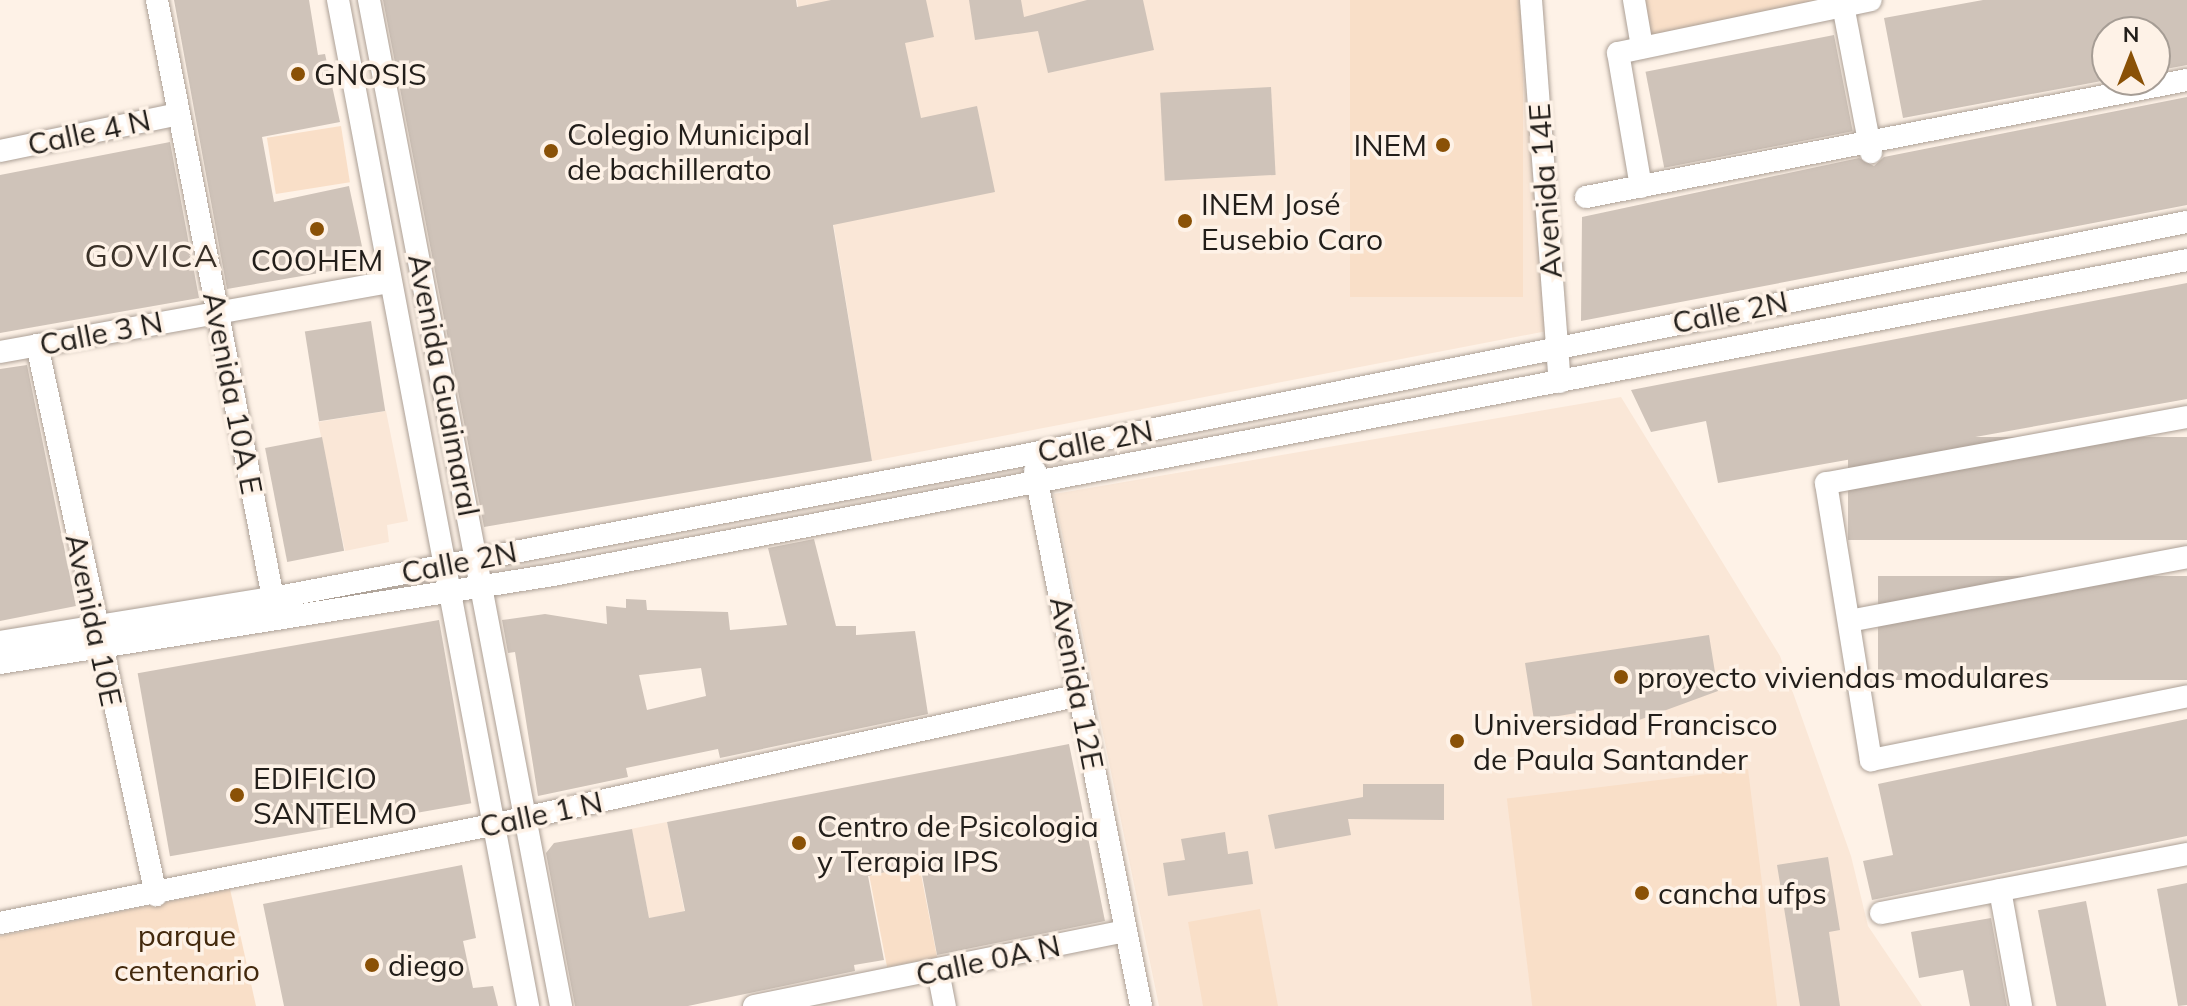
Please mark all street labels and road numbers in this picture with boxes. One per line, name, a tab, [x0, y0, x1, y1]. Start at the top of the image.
street label: Calle 4 N	[24, 101, 154, 163]
street label: Avenida 14E	[1521, 102, 1569, 280]
street label: Avenida Guaimaral	[401, 251, 487, 519]
street label: Calle 2N	[1669, 283, 1791, 341]
street label: Avenida 10A E	[196, 289, 270, 497]
street label: Calle 3 N	[36, 303, 166, 363]
street label: Calle 2N	[1034, 412, 1156, 470]
street label: Avenida 10E	[58, 530, 130, 710]
street label: Calle 2N	[398, 533, 520, 591]
street label: Avenida 12E	[1043, 593, 1111, 773]
street label: Calle 1 N	[476, 783, 606, 845]
street label: Calle 0A N	[912, 927, 1064, 993]

